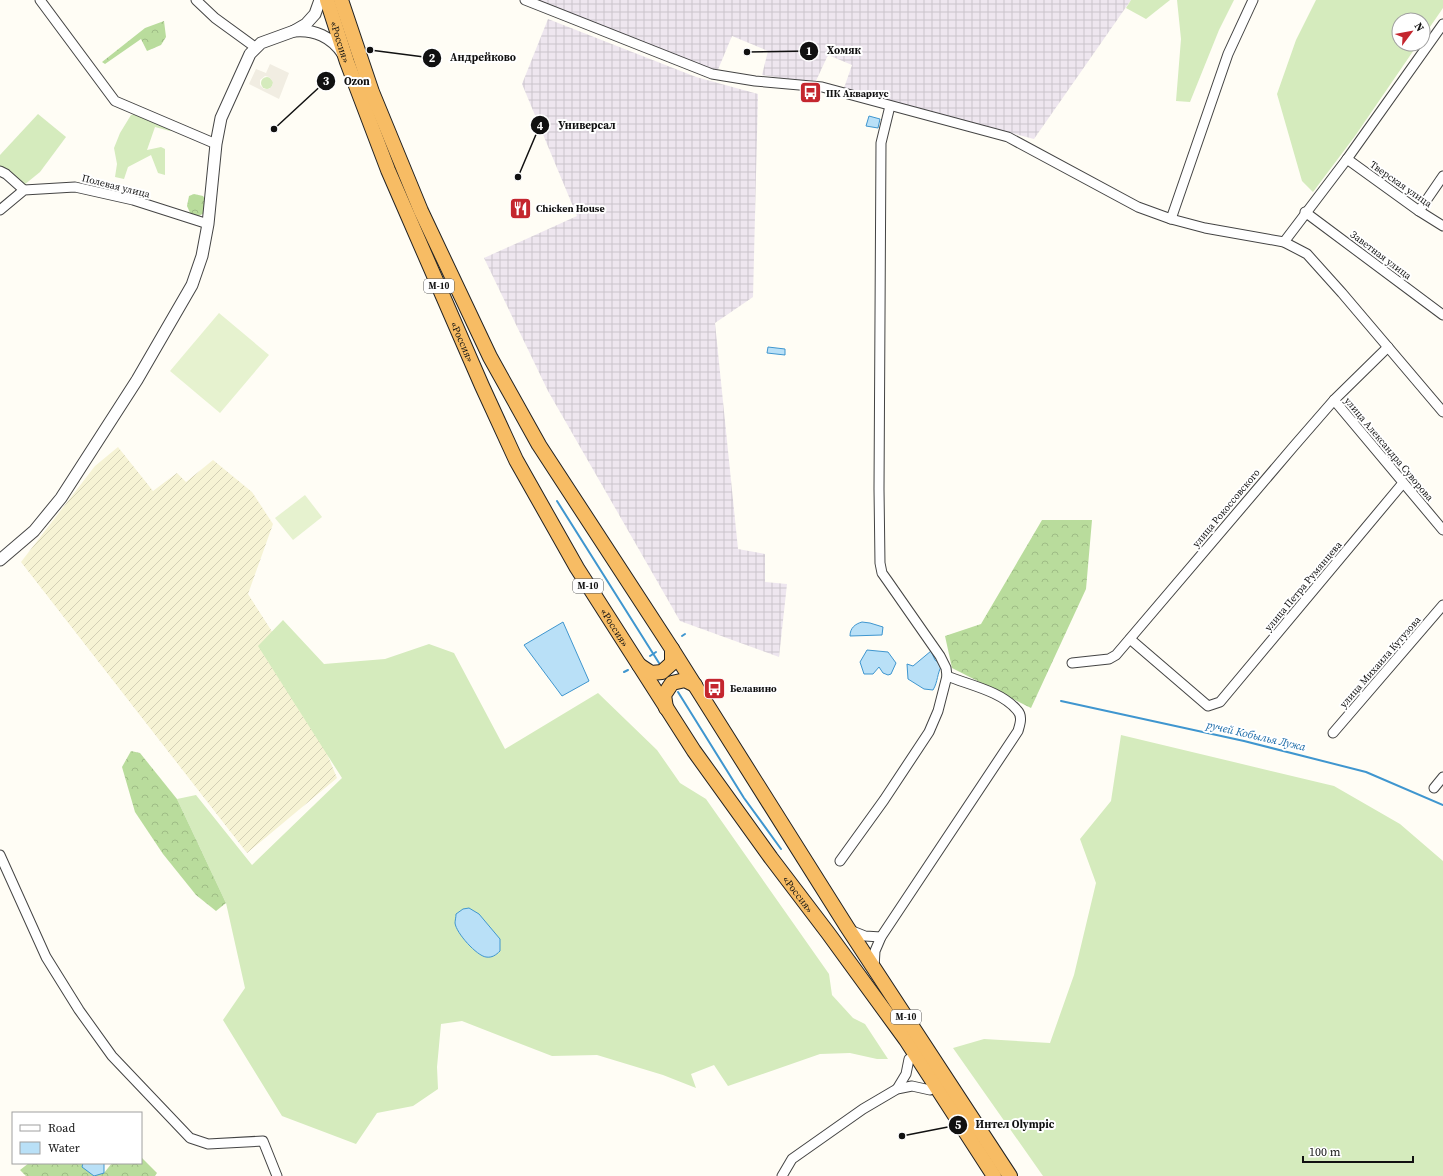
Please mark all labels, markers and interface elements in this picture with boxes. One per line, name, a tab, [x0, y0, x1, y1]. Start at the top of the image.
north arrow	[1391, 12, 1431, 52]
street label: «Россия»	[328, 20, 353, 64]
text: N	[1411, 20, 1428, 34]
callout: Хомяк	[799, 39, 869, 62]
text: 1	[806, 43, 812, 59]
text: Хомяк	[827, 43, 862, 58]
callout: Андрейково	[422, 46, 524, 69]
text: 2	[429, 50, 436, 66]
text: Андрейково	[450, 50, 516, 65]
callout: Ozon	[316, 70, 378, 93]
text: 3	[323, 73, 330, 89]
text: Ozon	[344, 74, 370, 89]
bus stop icon: ПК Аквариус	[798, 80, 824, 106]
place label: ПК Аквариус	[826, 87, 889, 100]
callout: Универсал	[530, 114, 624, 137]
text: 4	[537, 118, 544, 134]
text: Универсал	[558, 118, 616, 133]
street label: Тверская улица	[1367, 158, 1435, 211]
street label: Полевая улица	[81, 171, 152, 201]
restaurant icon: Chicken House	[507, 195, 533, 221]
place label: Chicken House	[536, 202, 605, 215]
street label: Заветная улица	[1348, 228, 1415, 283]
road number: М-10	[424, 279, 454, 293]
street label: «Россия»	[448, 320, 477, 364]
street label: улица Александра Суворова	[1342, 394, 1437, 504]
street label: улица Рокоссовского	[1189, 466, 1263, 550]
street label: улица Петра Румянцева	[1262, 538, 1345, 634]
road number: М-10	[573, 579, 603, 593]
street label: «Россия»	[598, 606, 632, 649]
street label: улица Михаила Кутузова	[1337, 613, 1424, 711]
bus stop icon: Белавино	[701, 675, 727, 701]
place label: Белавино	[730, 682, 777, 695]
water label: ручей Кобылья Лужа	[1204, 717, 1307, 755]
street label: «Россия»	[780, 873, 817, 915]
road number: М-10	[891, 1010, 921, 1024]
legend	[12, 1112, 142, 1164]
callout: Интел Olympic	[948, 1113, 1063, 1136]
text: 5	[955, 1117, 962, 1133]
text: Интел Olympic	[976, 1117, 1055, 1132]
text: Road	[48, 1120, 75, 1136]
scale bar	[1303, 1138, 1413, 1164]
text: Water	[48, 1140, 80, 1156]
text: 100 m	[1309, 1144, 1341, 1160]

